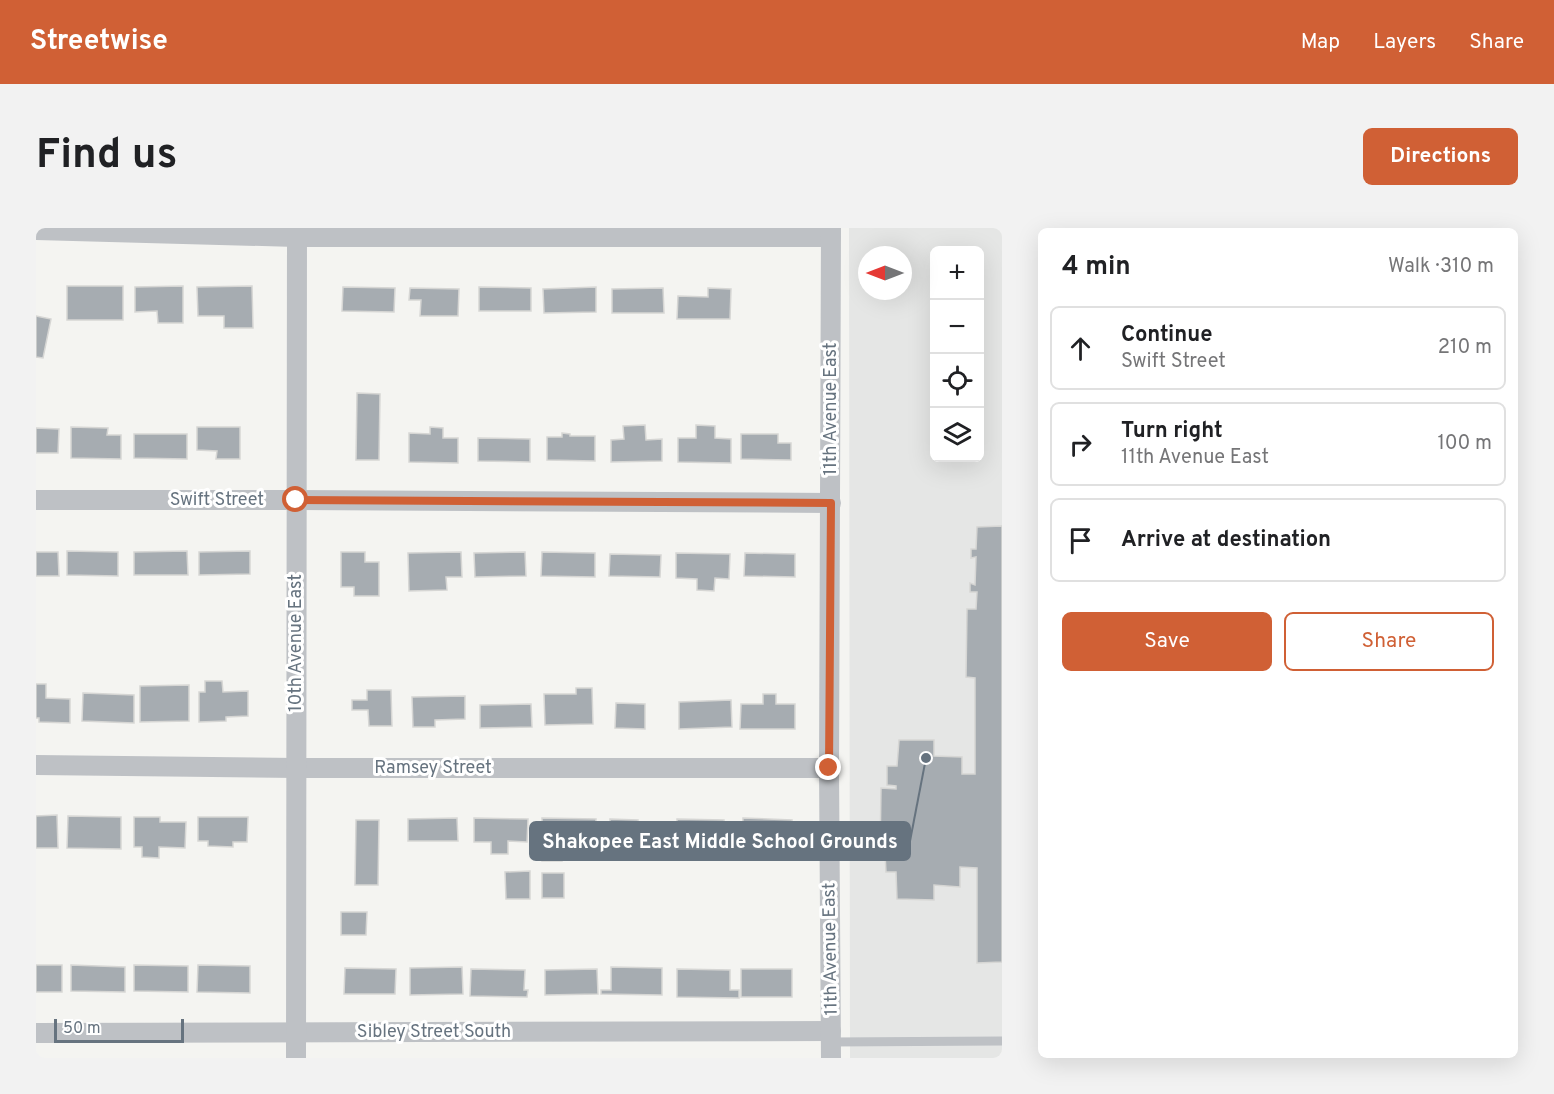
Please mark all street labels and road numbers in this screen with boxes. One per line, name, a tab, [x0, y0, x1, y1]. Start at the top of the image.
street label: 11th Avenue East	[820, 342, 843, 476]
street label: Swift Street	[170, 489, 264, 512]
street label: 10th Avenue East	[285, 574, 308, 712]
street label: Ramsey Street	[374, 757, 492, 780]
street label: 11th Avenue East	[818, 882, 844, 1016]
street label: Sibley Street South	[357, 1021, 511, 1044]

